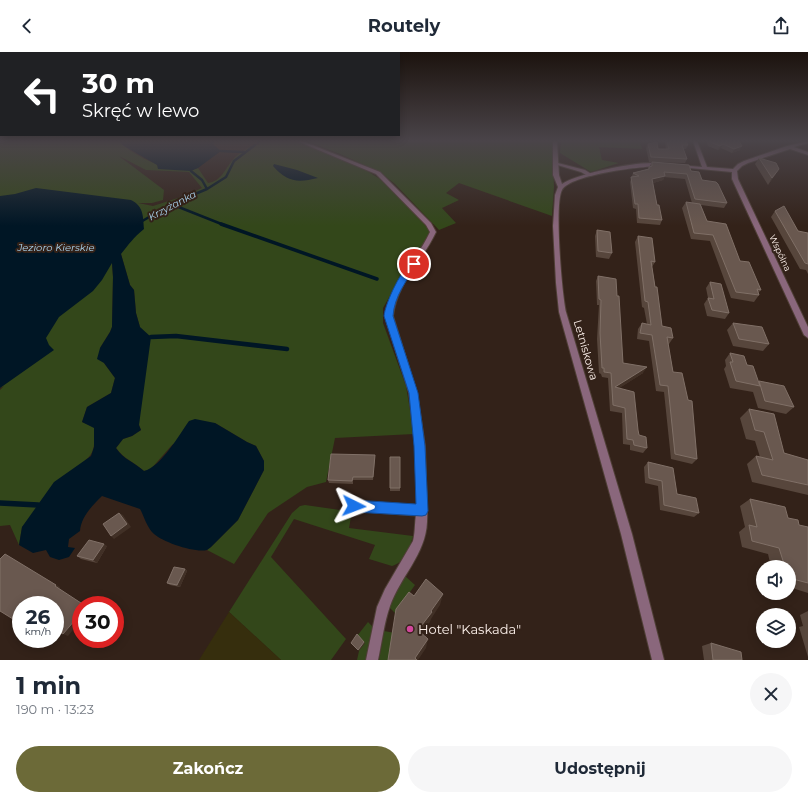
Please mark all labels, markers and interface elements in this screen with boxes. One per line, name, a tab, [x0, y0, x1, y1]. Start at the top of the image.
icon: back	[16, 15, 38, 37]
text: Routely	[368, 15, 440, 37]
icon: share	[770, 15, 792, 37]
text: 30 m	[82, 66, 155, 100]
icon: left	[16, 68, 68, 120]
text: Skręć w lewo	[82, 100, 199, 122]
water label: Krzyżanka	[146, 187, 199, 223]
street label: Wspólna	[767, 233, 794, 273]
water label: Jezioro Kierskie	[16, 241, 95, 254]
pin	[397, 247, 431, 281]
icon: arrive	[403, 253, 425, 275]
street label: Letniskowa	[571, 318, 601, 382]
position arrow	[333, 485, 375, 527]
map controls	[756, 560, 796, 648]
button: sound	[756, 560, 796, 600]
speed limit sign: 30	[72, 596, 124, 648]
text: 26	[26, 605, 50, 629]
button: layers	[756, 608, 796, 648]
place label: Hotel "Kaskada"	[418, 621, 521, 637]
marker: Hotel "Kaskada"	[405, 624, 415, 634]
text: km/h	[25, 625, 51, 638]
text: 1 min	[16, 671, 81, 700]
button: close	[750, 673, 792, 715]
text: 190 m · 13:23	[16, 701, 94, 717]
button: Zakończ	[16, 746, 400, 792]
button: Udostępnij	[408, 746, 792, 792]

